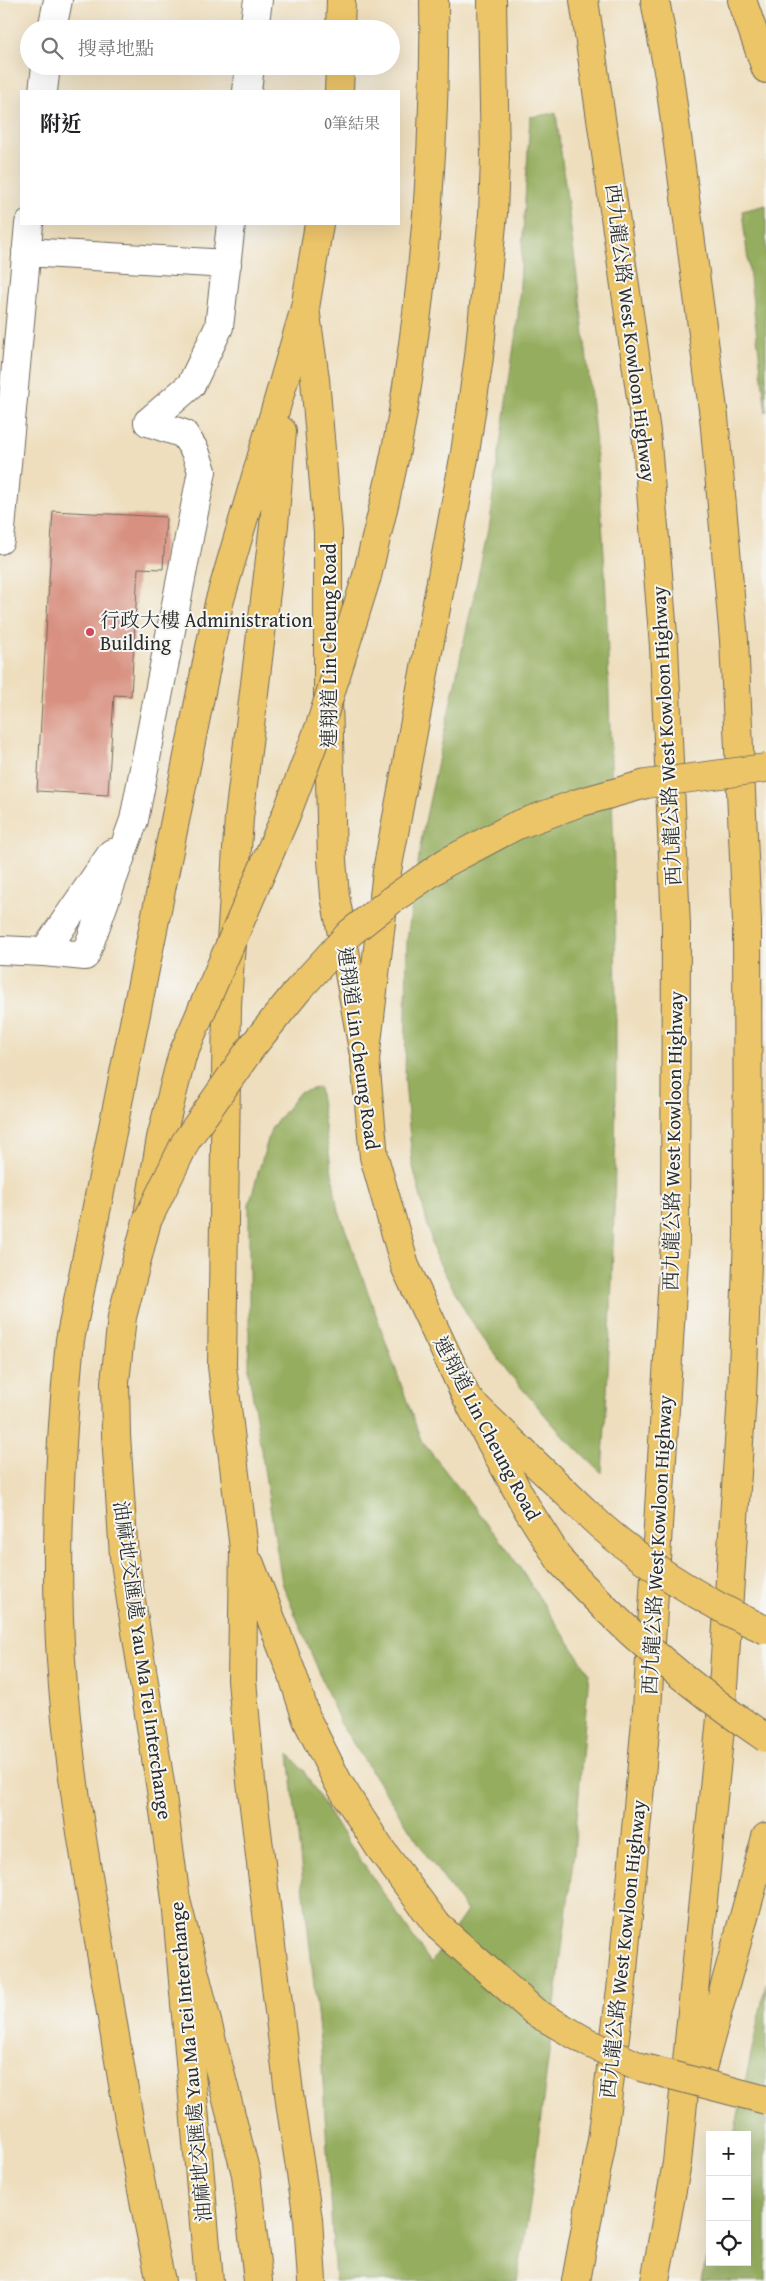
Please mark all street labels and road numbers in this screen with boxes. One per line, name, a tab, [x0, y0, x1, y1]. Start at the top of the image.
street label: 西九龍公路 West Kowloon Highway	[599, 182, 664, 484]
street label: 連翔道 Lin Cheung Road	[314, 543, 343, 749]
street label: 西九龍公路 West Kowloon Highway	[643, 585, 688, 887]
street label: 連翔道 Lin Cheung Road	[331, 944, 388, 1152]
street label: 西九龍公路 West Kowloon Highway	[655, 991, 690, 1291]
street label: 連翔道 Lin Cheung Road	[426, 1330, 549, 1525]
street label: 西九龍公路 West Kowloon Highway	[634, 1394, 679, 1696]
street label: 油麻地交匯處 Yau Ma Tei Interchange	[107, 1499, 180, 1821]
street label: 西九龍公路 West Kowloon Highway	[592, 1798, 653, 2100]
street label: 油麻地交匯處 Yau Ma Tei Interchange	[161, 1901, 218, 2223]

